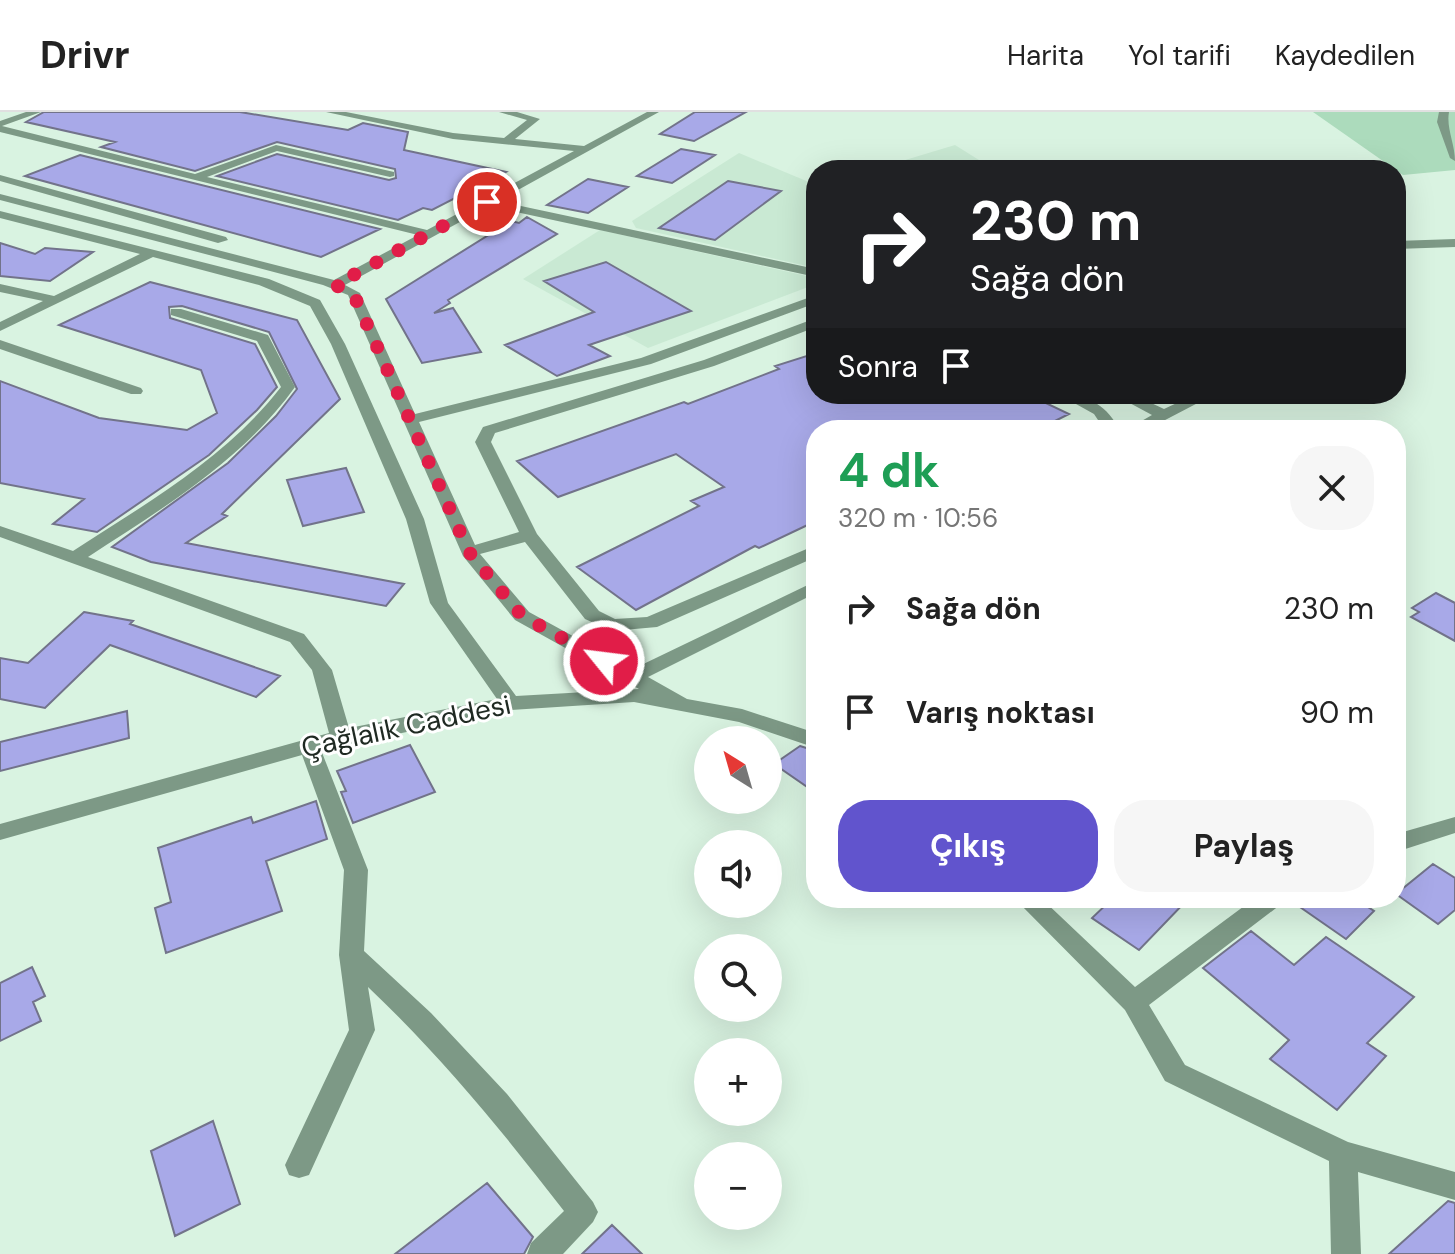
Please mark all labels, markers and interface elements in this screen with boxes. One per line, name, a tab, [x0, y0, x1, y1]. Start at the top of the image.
text: Drivr	[40, 30, 130, 80]
text: Harita	[1007, 37, 1084, 74]
text: Yol tarifi	[1128, 37, 1231, 74]
text: Kaydedilen	[1275, 37, 1415, 74]
pin	[453, 168, 521, 236]
icon: arrive	[465, 180, 509, 224]
text: 230 m	[970, 184, 1141, 257]
icon: right	[838, 192, 942, 296]
text: Sağa dön	[970, 255, 1124, 302]
icon: arrive	[934, 344, 978, 388]
text: Sonra	[838, 347, 918, 386]
text: 4 dk	[838, 439, 940, 502]
button: close	[1290, 446, 1374, 530]
text: 320 m · 10:56	[838, 501, 998, 535]
icon: right	[838, 586, 882, 630]
text: Sağa dön	[906, 589, 1041, 628]
text: 230 m	[1284, 589, 1374, 628]
position arrow	[562, 619, 646, 703]
street label: Çağlalık Caddesi	[298, 686, 514, 766]
icon: arrive	[838, 690, 882, 734]
text: Varış noktası	[906, 693, 1095, 732]
text: 90 m	[1300, 693, 1374, 732]
north arrow	[694, 726, 782, 814]
map controls	[694, 726, 782, 1230]
button: Çıkış	[838, 800, 1098, 892]
button: Paylaş	[1114, 800, 1374, 892]
button: sound	[694, 830, 782, 918]
button: search	[694, 934, 782, 1022]
button: +	[694, 1038, 782, 1126]
button: −	[694, 1142, 782, 1230]

